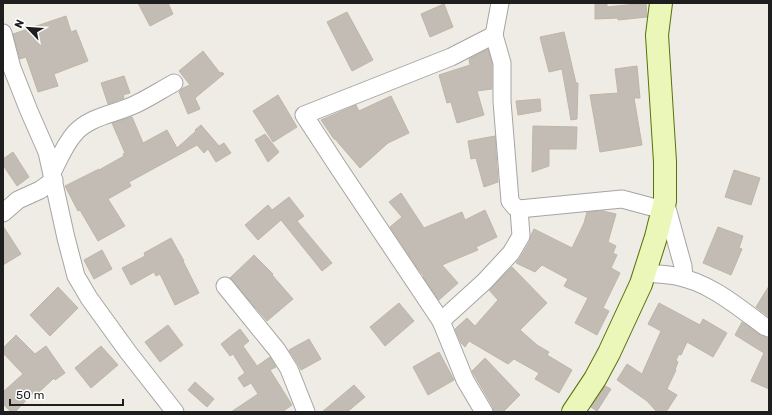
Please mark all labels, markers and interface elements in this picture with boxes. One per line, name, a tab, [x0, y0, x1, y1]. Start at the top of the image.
north arrow	[8, 8, 48, 48]
text: N	[12, 18, 27, 30]
scale bar	[10, 381, 123, 407]
text: 50 m	[16, 388, 44, 402]

